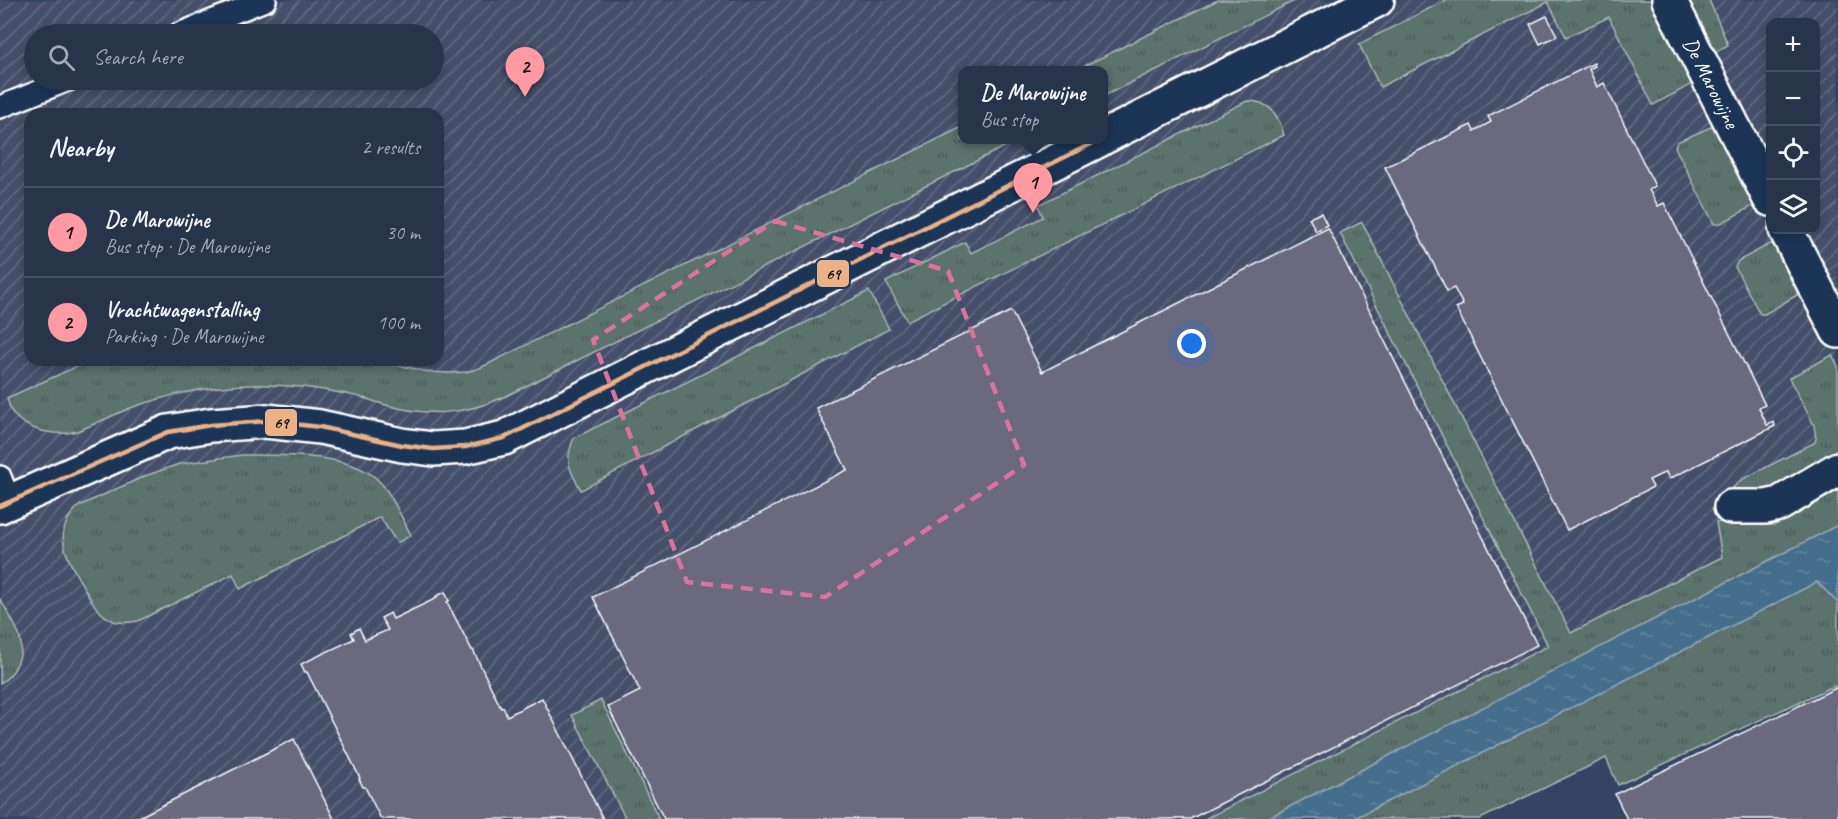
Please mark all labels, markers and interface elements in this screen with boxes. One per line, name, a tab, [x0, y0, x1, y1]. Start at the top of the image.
map controls	[1766, 18, 1820, 234]
button: +	[1766, 18, 1820, 72]
search box	[24, 24, 444, 90]
street label: De Marowijne	[1677, 33, 1745, 134]
icon: search	[45, 41, 78, 74]
text: Search here	[93, 43, 183, 71]
pin: 2	[506, 48, 544, 97]
popup	[958, 66, 1108, 144]
button: −	[1766, 72, 1820, 126]
text: De Marowijne	[981, 79, 1085, 107]
text: Bus stop	[981, 107, 1038, 132]
button: locate	[1766, 126, 1820, 180]
text: Nearby	[48, 131, 113, 164]
text: 2 results	[361, 135, 420, 160]
pin: 1	[1014, 164, 1052, 213]
button: layers	[1766, 180, 1820, 234]
text: De Marowijne	[105, 206, 210, 234]
text: 1	[63, 220, 72, 245]
text: 30 m	[386, 220, 420, 245]
text: Bus stop · De Marowijne	[105, 234, 269, 259]
line badge: 69	[816, 259, 850, 288]
text: 69	[826, 264, 842, 284]
text: Vrachtwagenstalling	[105, 296, 259, 324]
text: 2	[63, 310, 72, 335]
text: 100 m	[377, 310, 420, 335]
text: Parking · De Marowijne	[105, 324, 263, 349]
your location	[1177, 329, 1206, 358]
line badge: 69	[264, 408, 298, 437]
text: 69	[274, 413, 290, 433]

